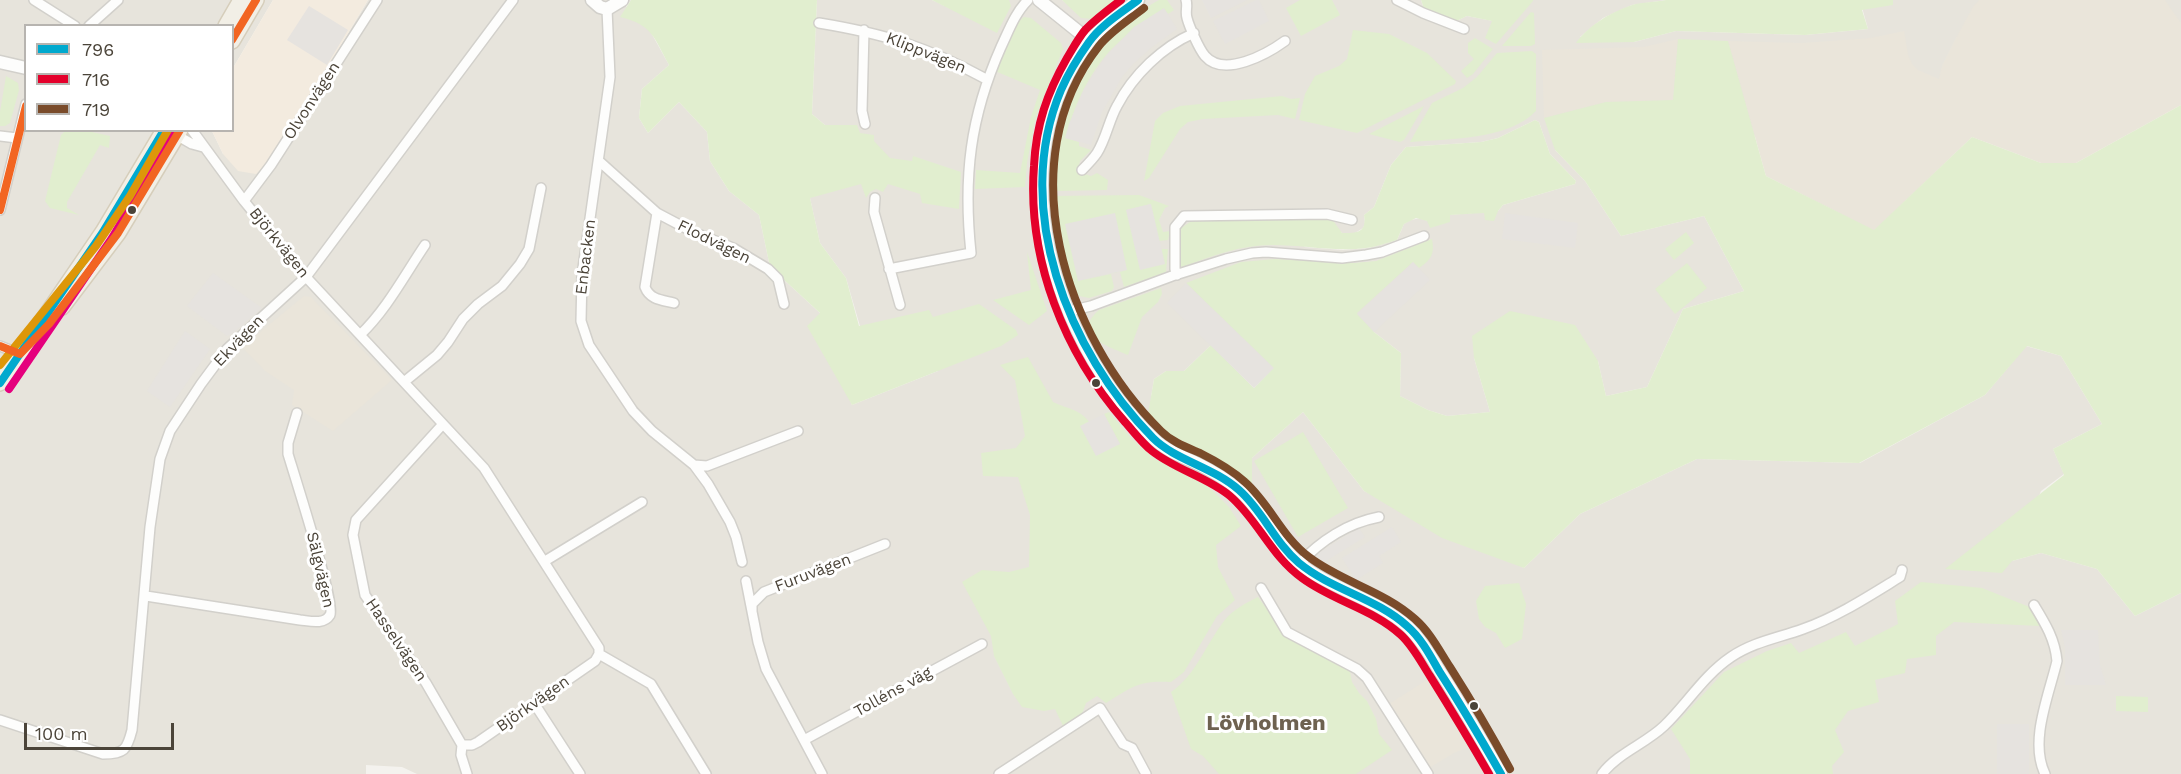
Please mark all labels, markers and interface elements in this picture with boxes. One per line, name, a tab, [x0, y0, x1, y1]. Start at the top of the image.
legend	[24, 24, 234, 132]
street label: Klippvägen	[883, 28, 969, 78]
text: 796	[82, 39, 114, 60]
street label: Olvonvägen	[280, 58, 344, 144]
text: 716	[82, 69, 110, 90]
text: 719	[82, 99, 110, 120]
unlabelled marker	[126, 204, 138, 216]
street label: Björkvägen	[245, 204, 313, 282]
street label: Flodvägen	[674, 216, 754, 268]
street label: Enbacken	[572, 218, 600, 296]
street label: Ekvägen	[210, 311, 268, 371]
unlabelled marker	[1090, 377, 1102, 389]
street label: Sälgvägen	[302, 530, 338, 610]
street label: Furuvägen	[772, 550, 854, 596]
street label: Hasselvägen	[361, 595, 431, 685]
street label: Tolléns väg	[851, 663, 935, 721]
street label: Björkvägen	[493, 672, 573, 736]
unlabelled marker	[1468, 700, 1480, 712]
scale bar	[27, 711, 177, 749]
district label: Lövholmen	[1206, 711, 1326, 737]
text: 100 m	[35, 723, 88, 744]

